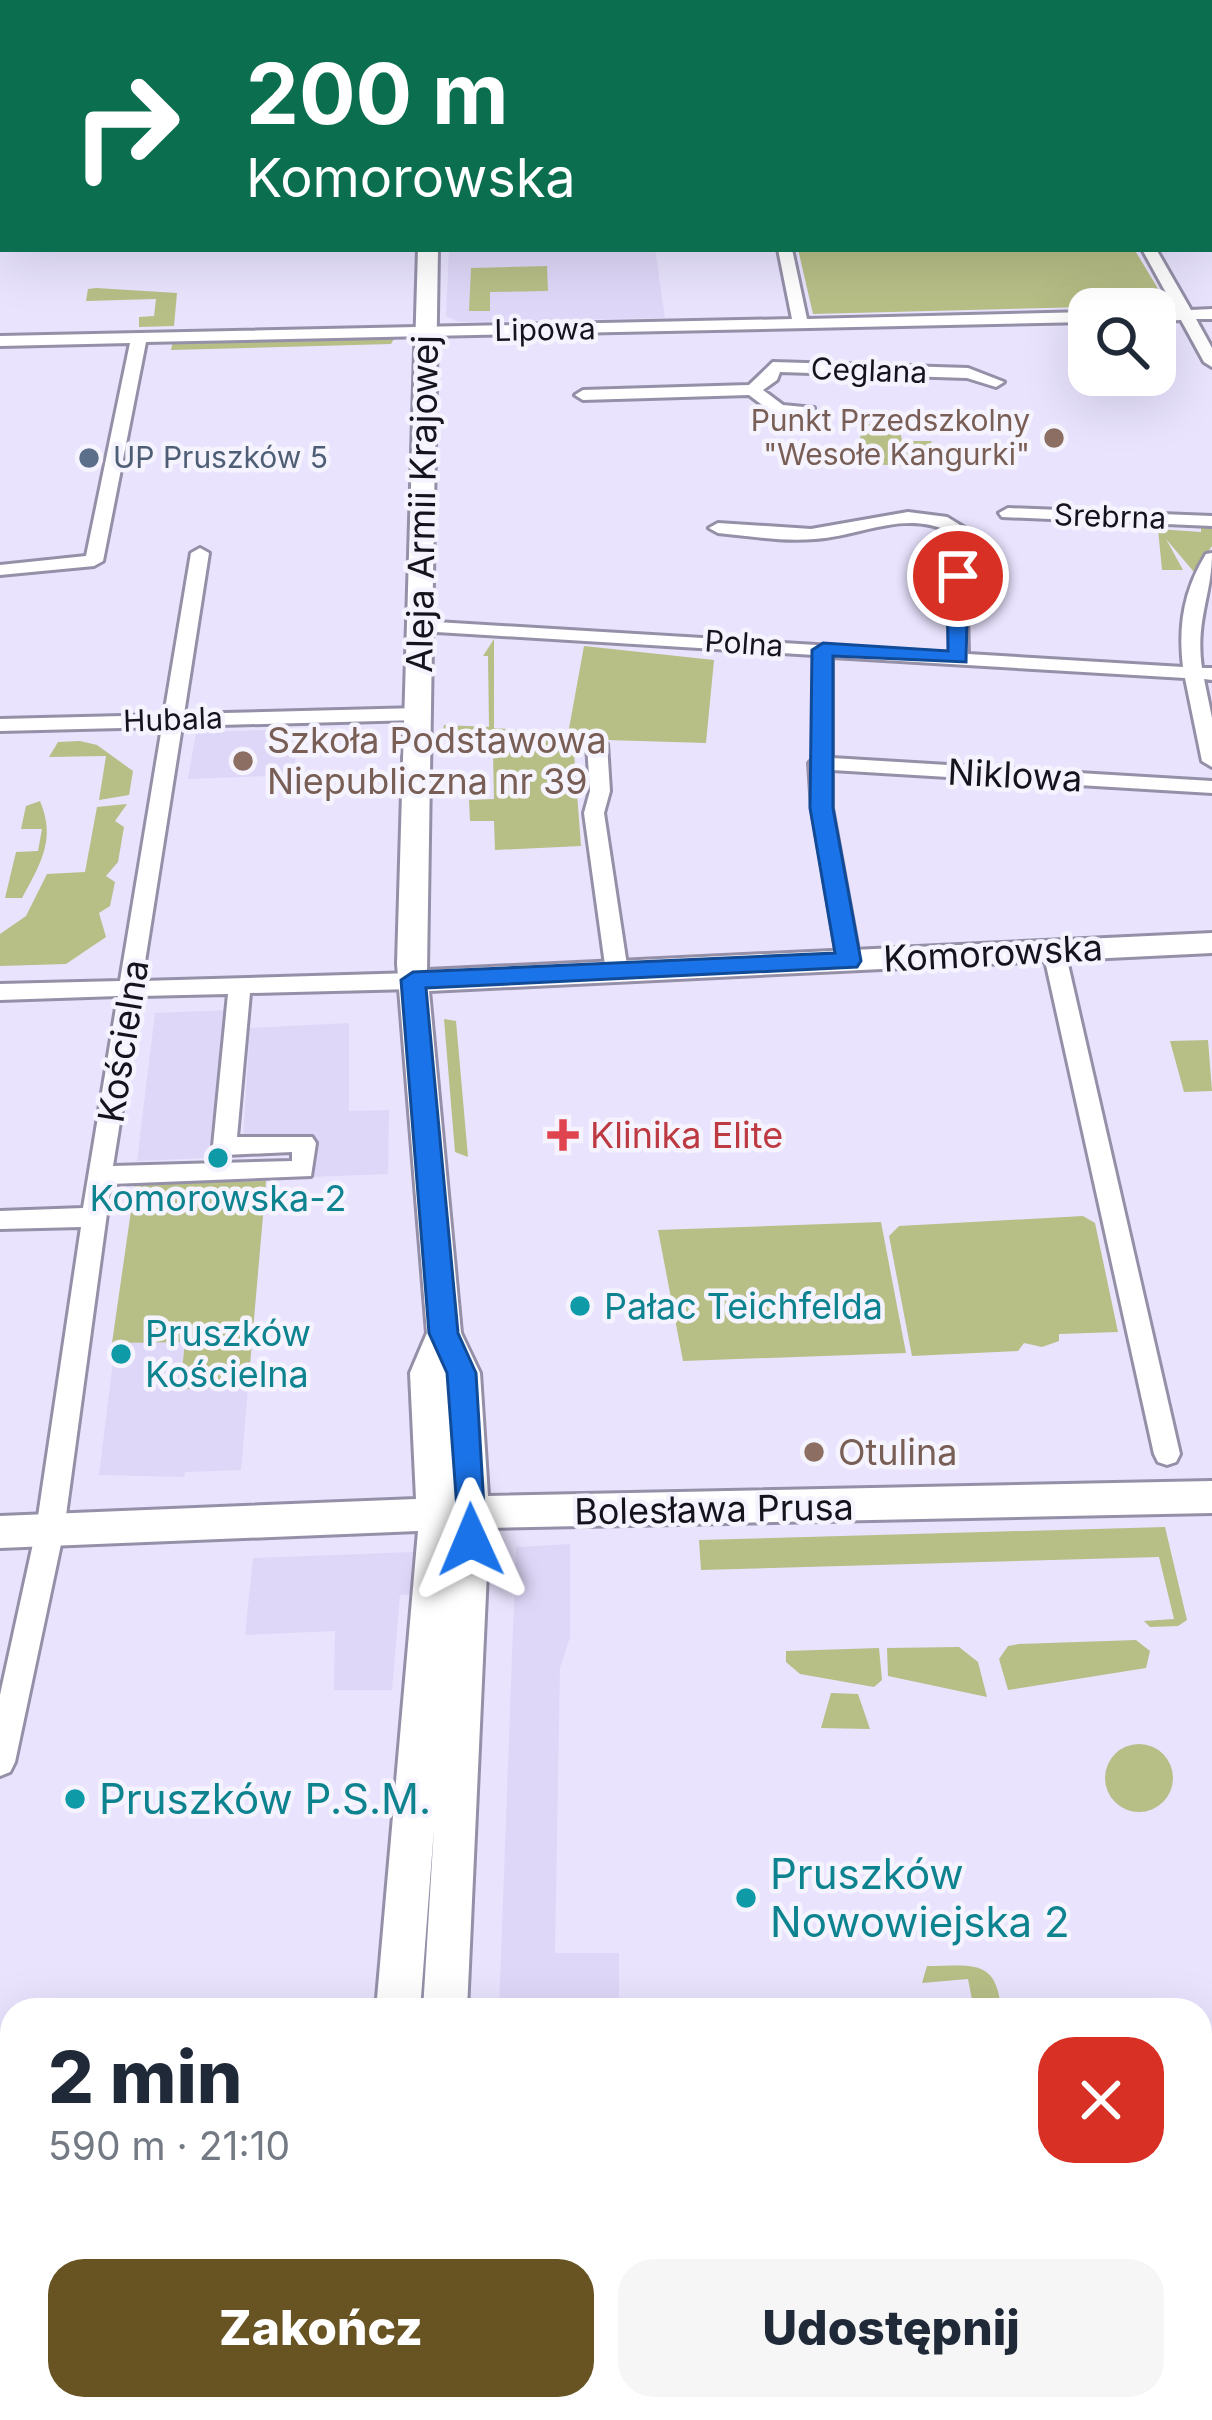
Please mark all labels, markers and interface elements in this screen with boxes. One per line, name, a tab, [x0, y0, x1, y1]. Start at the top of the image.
text: 200 m	[246, 43, 509, 144]
icon: right	[48, 48, 204, 204]
text: Komorowska	[246, 145, 576, 210]
map controls	[1068, 288, 1176, 396]
button: search	[1068, 288, 1176, 396]
street label: Lipowa	[494, 310, 596, 348]
street label: Aleja Armii Krajowej	[397, 335, 447, 673]
street label: Ceglana	[810, 350, 928, 390]
place label: Punkt Przedszkolny "Wesołe Kangurki"	[751, 402, 1030, 472]
marker: Punkt Przedszkolny "Wesołe Kangurki"	[1041, 425, 1067, 451]
place label: UP Pruszków 5	[113, 439, 328, 475]
marker: UP Pruszków 5	[76, 445, 102, 471]
street label: Srebrna	[1053, 496, 1167, 536]
pin	[907, 525, 1009, 627]
icon: arrive	[925, 543, 991, 609]
street label: Polna	[703, 622, 785, 664]
street label: Hubala	[123, 699, 223, 739]
place label: Szkoła Podstawowa Niepubliczna nr 39	[267, 718, 607, 803]
marker: Szkoła Podstawowa Niepubliczna nr 39	[230, 748, 256, 774]
street label: Niklowa	[946, 749, 1084, 801]
street label: Komorowska	[882, 925, 1104, 981]
street label: Kościelna	[88, 957, 158, 1125]
place label: Klinika Elite	[590, 1113, 783, 1157]
marker: Klinika Elite	[547, 1119, 579, 1151]
marker: Komorowska-2	[205, 1145, 231, 1171]
place label: Komorowska-2	[89, 1176, 347, 1220]
place label: Pałac Teichfelda	[604, 1284, 883, 1328]
marker: Pałac Teichfelda	[567, 1293, 593, 1319]
place label: Pruszków Kościelna	[145, 1311, 311, 1396]
marker: Pruszków Kościelna	[108, 1341, 134, 1367]
place label: Otulina	[838, 1430, 958, 1474]
marker: Otulina	[801, 1439, 827, 1465]
position arrow	[408, 1477, 534, 1603]
street label: Bolesława Prusa	[574, 1485, 854, 1533]
place label: Pruszków P.S.M.	[99, 1773, 431, 1824]
marker: Pruszków P.S.M.	[62, 1786, 88, 1812]
place label: Pruszków Nowowiejska 2	[770, 1848, 1070, 1947]
marker: Pruszków Nowowiejska 2	[733, 1885, 759, 1911]
text: 2 min	[48, 2033, 243, 2120]
button: close	[1038, 2037, 1164, 2163]
text: 590 m · 21:10	[48, 2122, 290, 2169]
button: Zakończ	[48, 2259, 594, 2397]
button: Udostępnij	[618, 2259, 1164, 2397]

